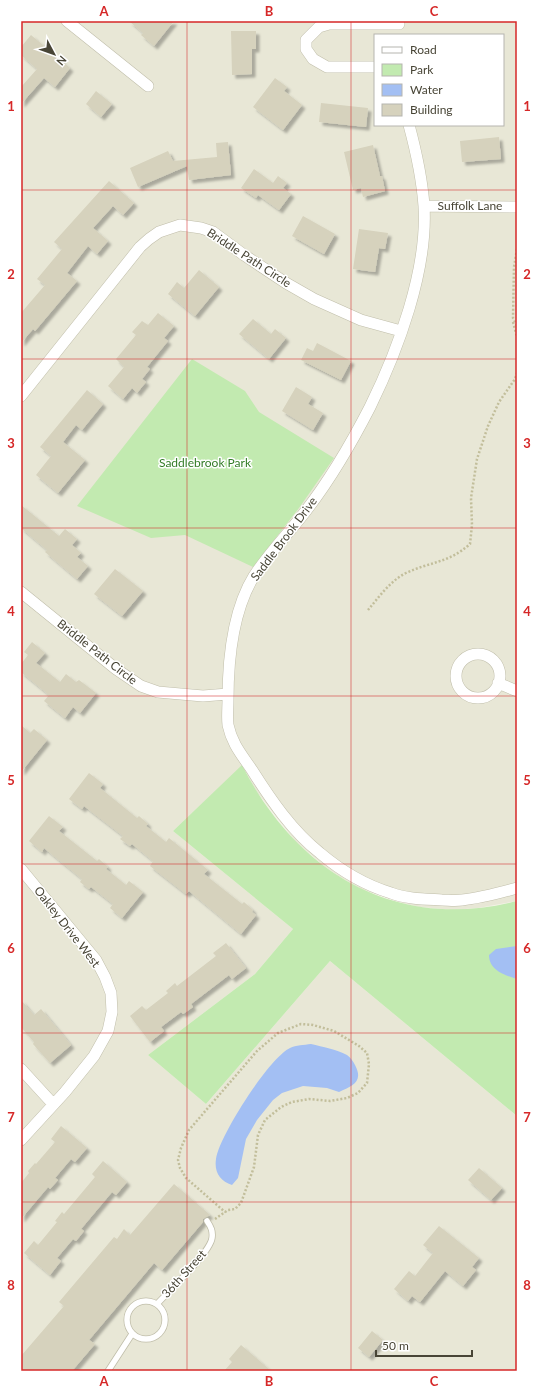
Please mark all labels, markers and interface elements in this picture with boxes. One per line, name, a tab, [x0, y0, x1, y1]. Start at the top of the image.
text: A	[98, 3, 109, 19]
text: B	[265, 3, 274, 19]
text: C	[430, 3, 439, 19]
north arrow	[34, 34, 74, 74]
legend	[374, 34, 504, 126]
text: Road	[410, 42, 437, 57]
text: N	[54, 53, 70, 68]
text: Park	[410, 62, 434, 77]
text: Water	[410, 82, 443, 97]
text: 1	[7, 98, 15, 114]
text: 1	[523, 98, 531, 114]
text: Building	[410, 102, 453, 117]
street label: Suffolk Lane	[438, 198, 502, 213]
street label: Briddle Path Circle	[204, 225, 294, 290]
text: 2	[7, 266, 15, 282]
text: 2	[523, 266, 531, 282]
text: 3	[7, 435, 15, 451]
text: 3	[523, 435, 531, 451]
park label: Saddlebrook Park	[159, 455, 252, 470]
street label: Saddle Brook Drive	[247, 494, 320, 584]
text: 4	[7, 603, 15, 619]
text: 4	[523, 603, 531, 619]
street label: Briddle Path Circle	[54, 616, 140, 688]
text: 5	[7, 772, 15, 788]
text: 5	[523, 772, 531, 788]
street label: Oakley Drive West	[31, 883, 104, 971]
text: 6	[7, 940, 15, 956]
text: 6	[523, 940, 531, 956]
text: 7	[7, 1109, 15, 1125]
text: 7	[523, 1109, 531, 1125]
street label: 36th Street	[158, 1246, 210, 1301]
text: 8	[7, 1277, 15, 1293]
text: 8	[523, 1277, 531, 1293]
scale bar	[376, 1332, 472, 1358]
text: 50 m	[382, 1338, 409, 1353]
text: A	[98, 1373, 109, 1389]
text: B	[265, 1373, 274, 1389]
text: C	[430, 1373, 439, 1389]

